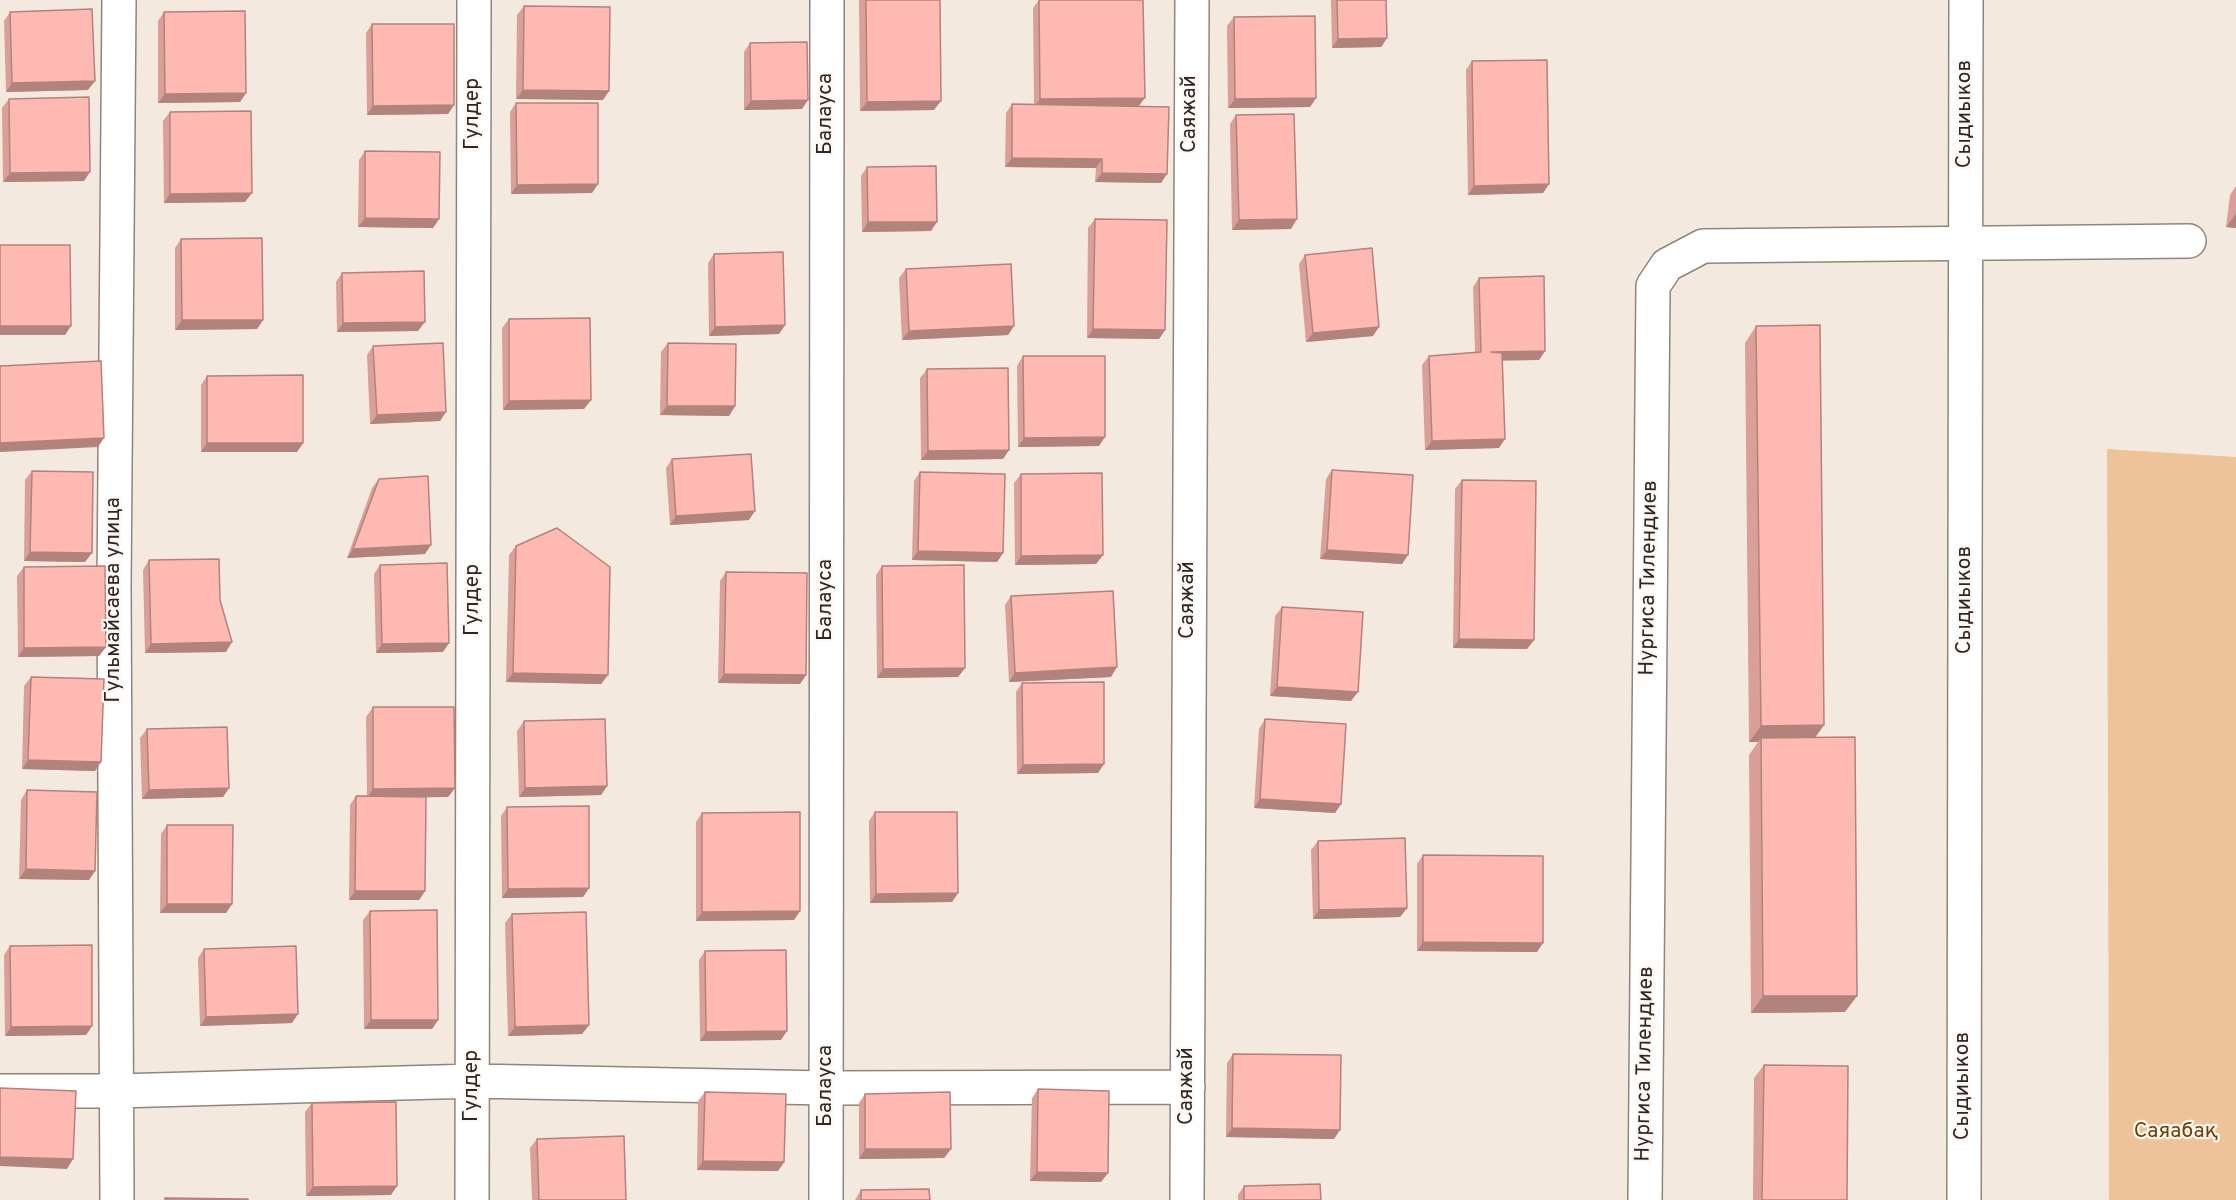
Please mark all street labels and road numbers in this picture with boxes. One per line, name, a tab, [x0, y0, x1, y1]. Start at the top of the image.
street label: Сыдиыков	[1953, 60, 1979, 168]
street label: Балауса	[814, 73, 840, 155]
street label: Саяжай	[1178, 75, 1204, 153]
street label: Гулдер	[461, 78, 487, 150]
street label: Нургиса Тилендиев	[1636, 480, 1664, 676]
street label: Гульмайсаева улица	[102, 497, 128, 703]
street label: Сыдиыков	[1953, 546, 1979, 654]
street label: Балауса	[814, 559, 840, 641]
street label: Саяжай	[1176, 561, 1202, 639]
street label: Гулдер	[461, 564, 487, 636]
street label: Нургиса Тилендиев	[1632, 966, 1660, 1162]
street label: Сыдиыков	[1951, 1032, 1977, 1140]
street label: Балауса	[814, 1045, 840, 1127]
street label: Саяжай	[1175, 1047, 1201, 1125]
street label: Гулдер	[460, 1050, 486, 1122]

